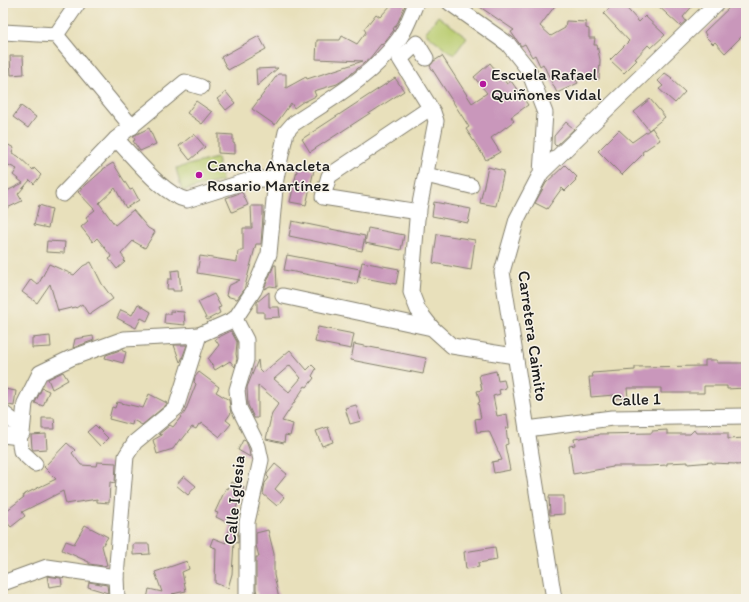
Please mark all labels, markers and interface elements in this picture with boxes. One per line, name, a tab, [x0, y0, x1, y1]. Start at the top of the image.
place label: Escuela Rafael Quiñones Vidal	[491, 64, 602, 104]
marker: Escuela Rafael Quiñones Vidal	[478, 79, 488, 89]
place label: Cancha Anacleta Rosario Martínez	[207, 155, 330, 195]
marker: Cancha Anacleta Rosario Martínez	[194, 170, 204, 180]
street label: Carretera Caimito	[514, 269, 552, 403]
street label: Calle 1	[611, 388, 661, 410]
street label: Calle Iglesia	[219, 454, 249, 546]

